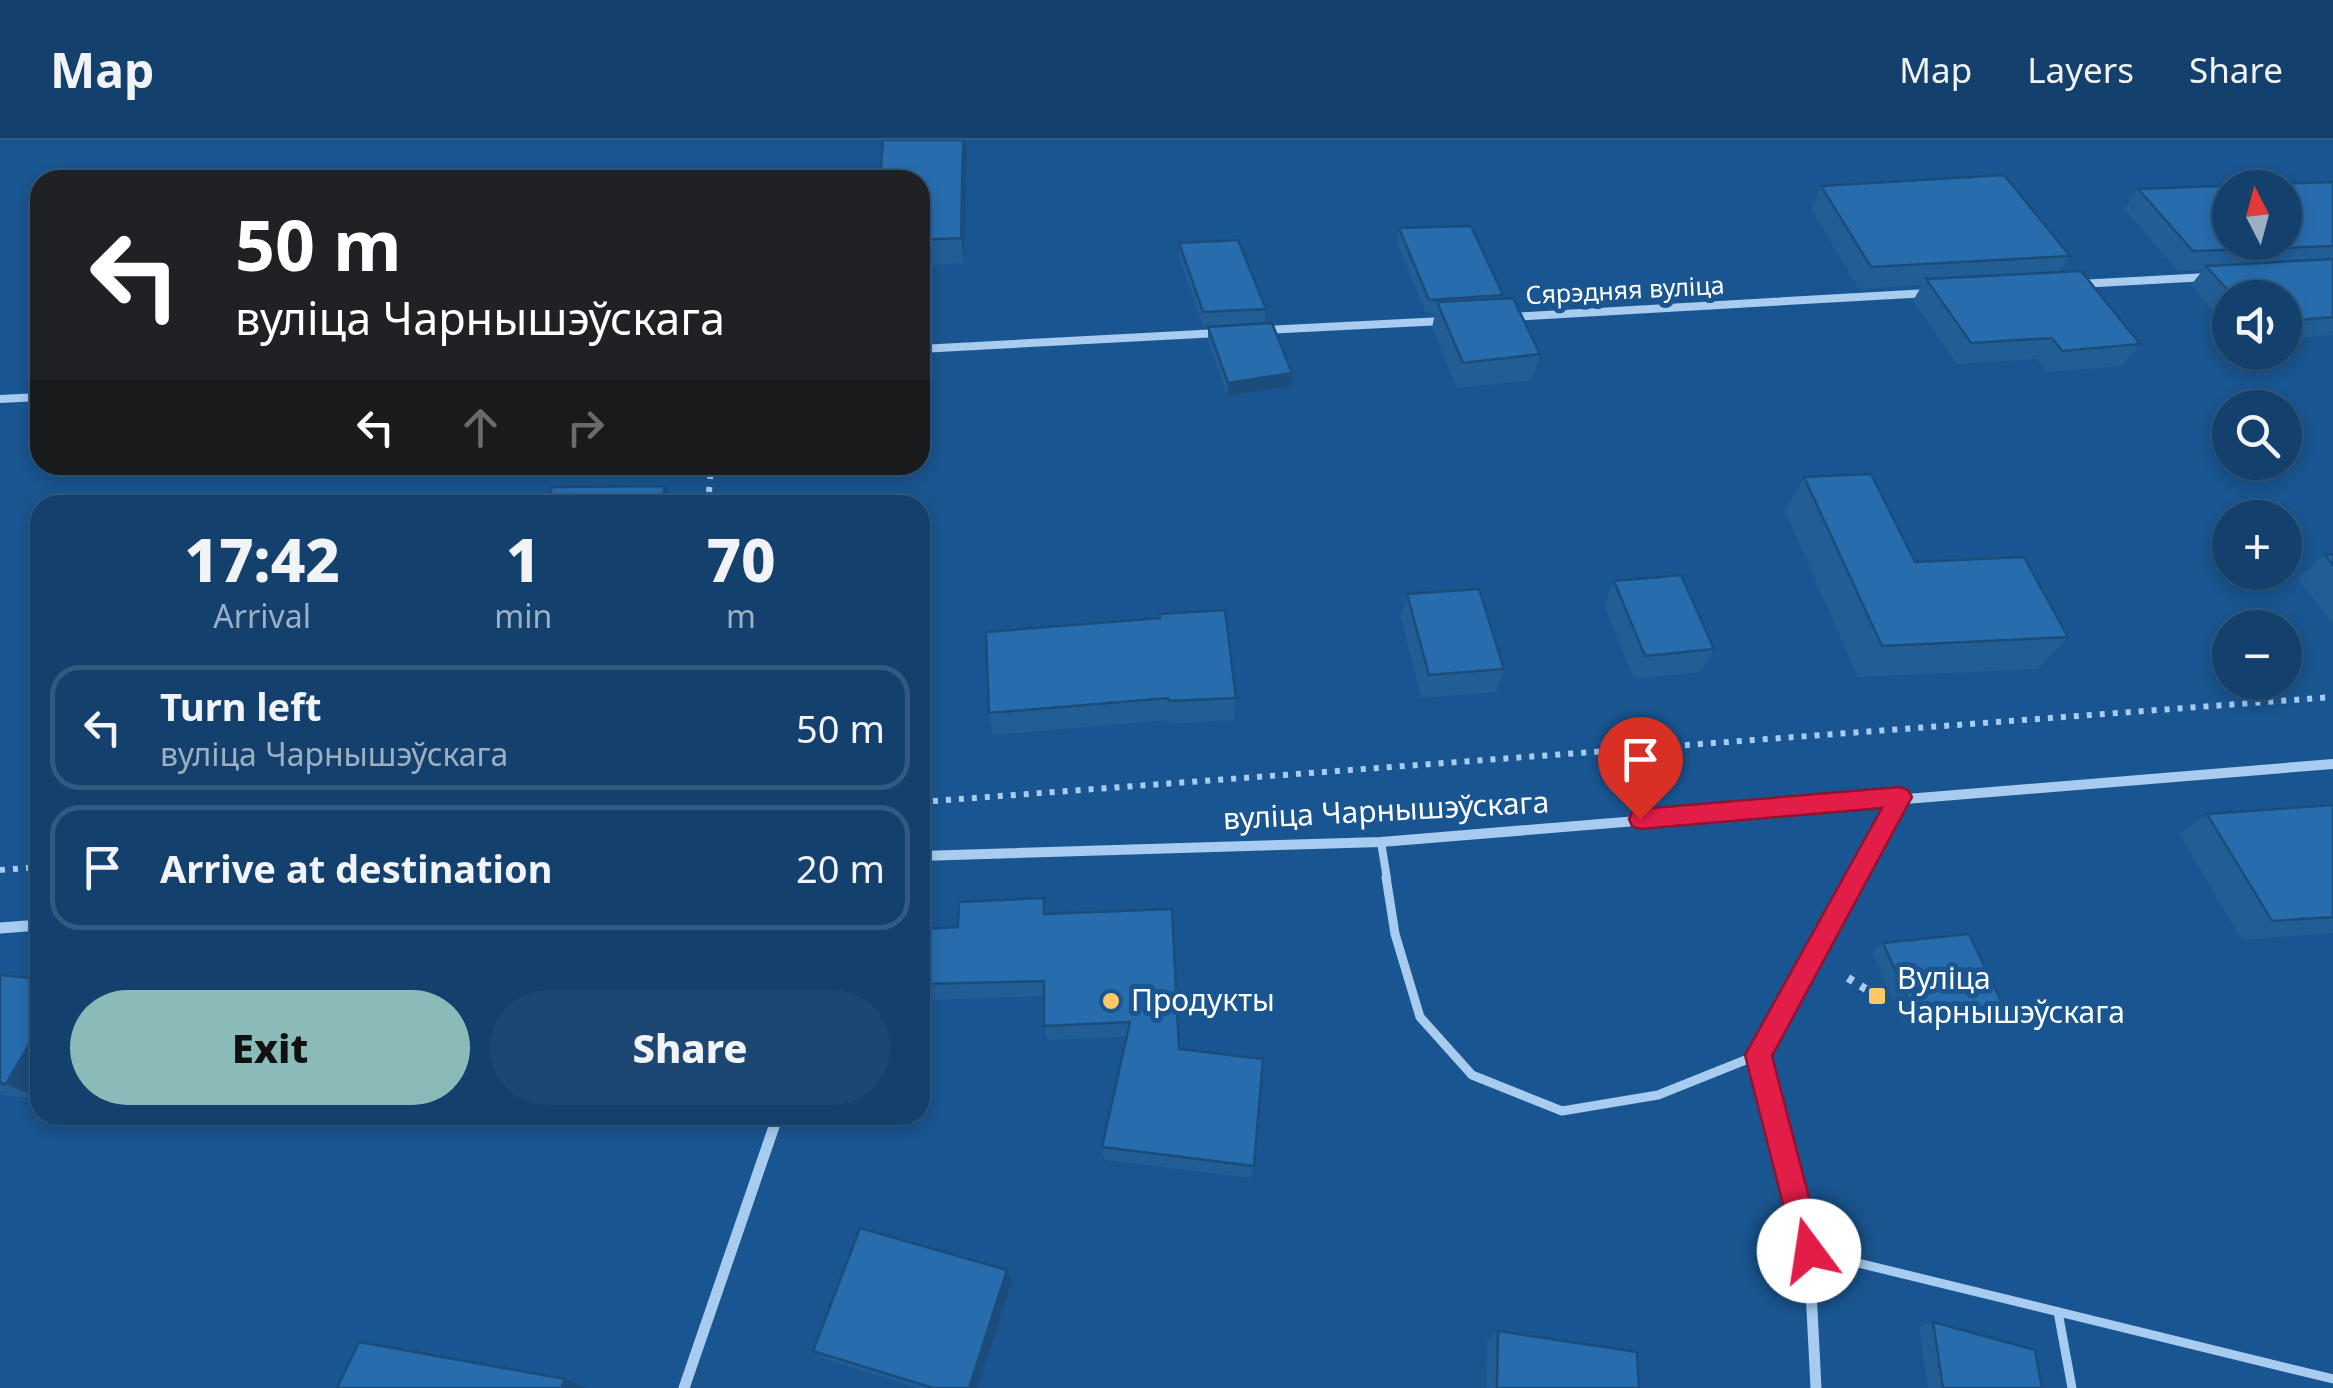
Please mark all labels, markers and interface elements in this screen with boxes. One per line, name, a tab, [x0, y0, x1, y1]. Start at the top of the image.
text: Map	[50, 37, 154, 102]
text: Map	[1899, 46, 1972, 93]
text: Layers	[2027, 46, 2134, 93]
text: Share	[2189, 46, 2283, 93]
north arrow	[2212, 170, 2302, 260]
map controls	[2212, 170, 2302, 700]
text: 50 m	[235, 196, 402, 292]
icon: left	[70, 210, 200, 340]
street label: Сярэдняя вуліца	[1525, 267, 1725, 311]
button: sound	[2212, 280, 2302, 370]
text: вуліца Чарнышэўскага	[235, 287, 725, 348]
button: search	[2212, 390, 2302, 480]
icon: left	[348, 400, 403, 455]
icon: ahead	[453, 400, 508, 455]
icon: right	[558, 400, 613, 455]
button: +	[2212, 500, 2302, 590]
text: 17:42	[184, 518, 340, 600]
text: 1	[506, 518, 541, 600]
text: 70	[706, 518, 776, 600]
text: Arrival	[213, 594, 311, 637]
text: min	[494, 594, 552, 637]
text: m	[726, 594, 756, 637]
button: −	[2212, 610, 2302, 700]
text: Turn left	[160, 680, 322, 732]
icon: left	[75, 700, 130, 755]
text: 50 m	[796, 702, 885, 754]
pin	[1598, 717, 1683, 820]
text: вуліца Чарнышэўскага	[160, 732, 508, 775]
icon: arrive	[1613, 732, 1668, 787]
street label: вуліца Чарнышэўскага	[1222, 780, 1550, 839]
icon: arrive	[75, 840, 130, 895]
text: Arrive at destination	[160, 842, 552, 894]
text: 20 m	[796, 842, 885, 894]
place label: Вуліца Чарнышэўскага	[1897, 957, 2125, 1032]
place label: Продукты	[1131, 979, 1275, 1020]
marker: Вуліца Чарнышэўскага	[1866, 985, 1888, 1007]
button: Exit	[70, 990, 470, 1105]
button: Share	[490, 990, 890, 1105]
marker: Продукты	[1100, 990, 1122, 1012]
position arrow	[1757, 1199, 1861, 1303]

